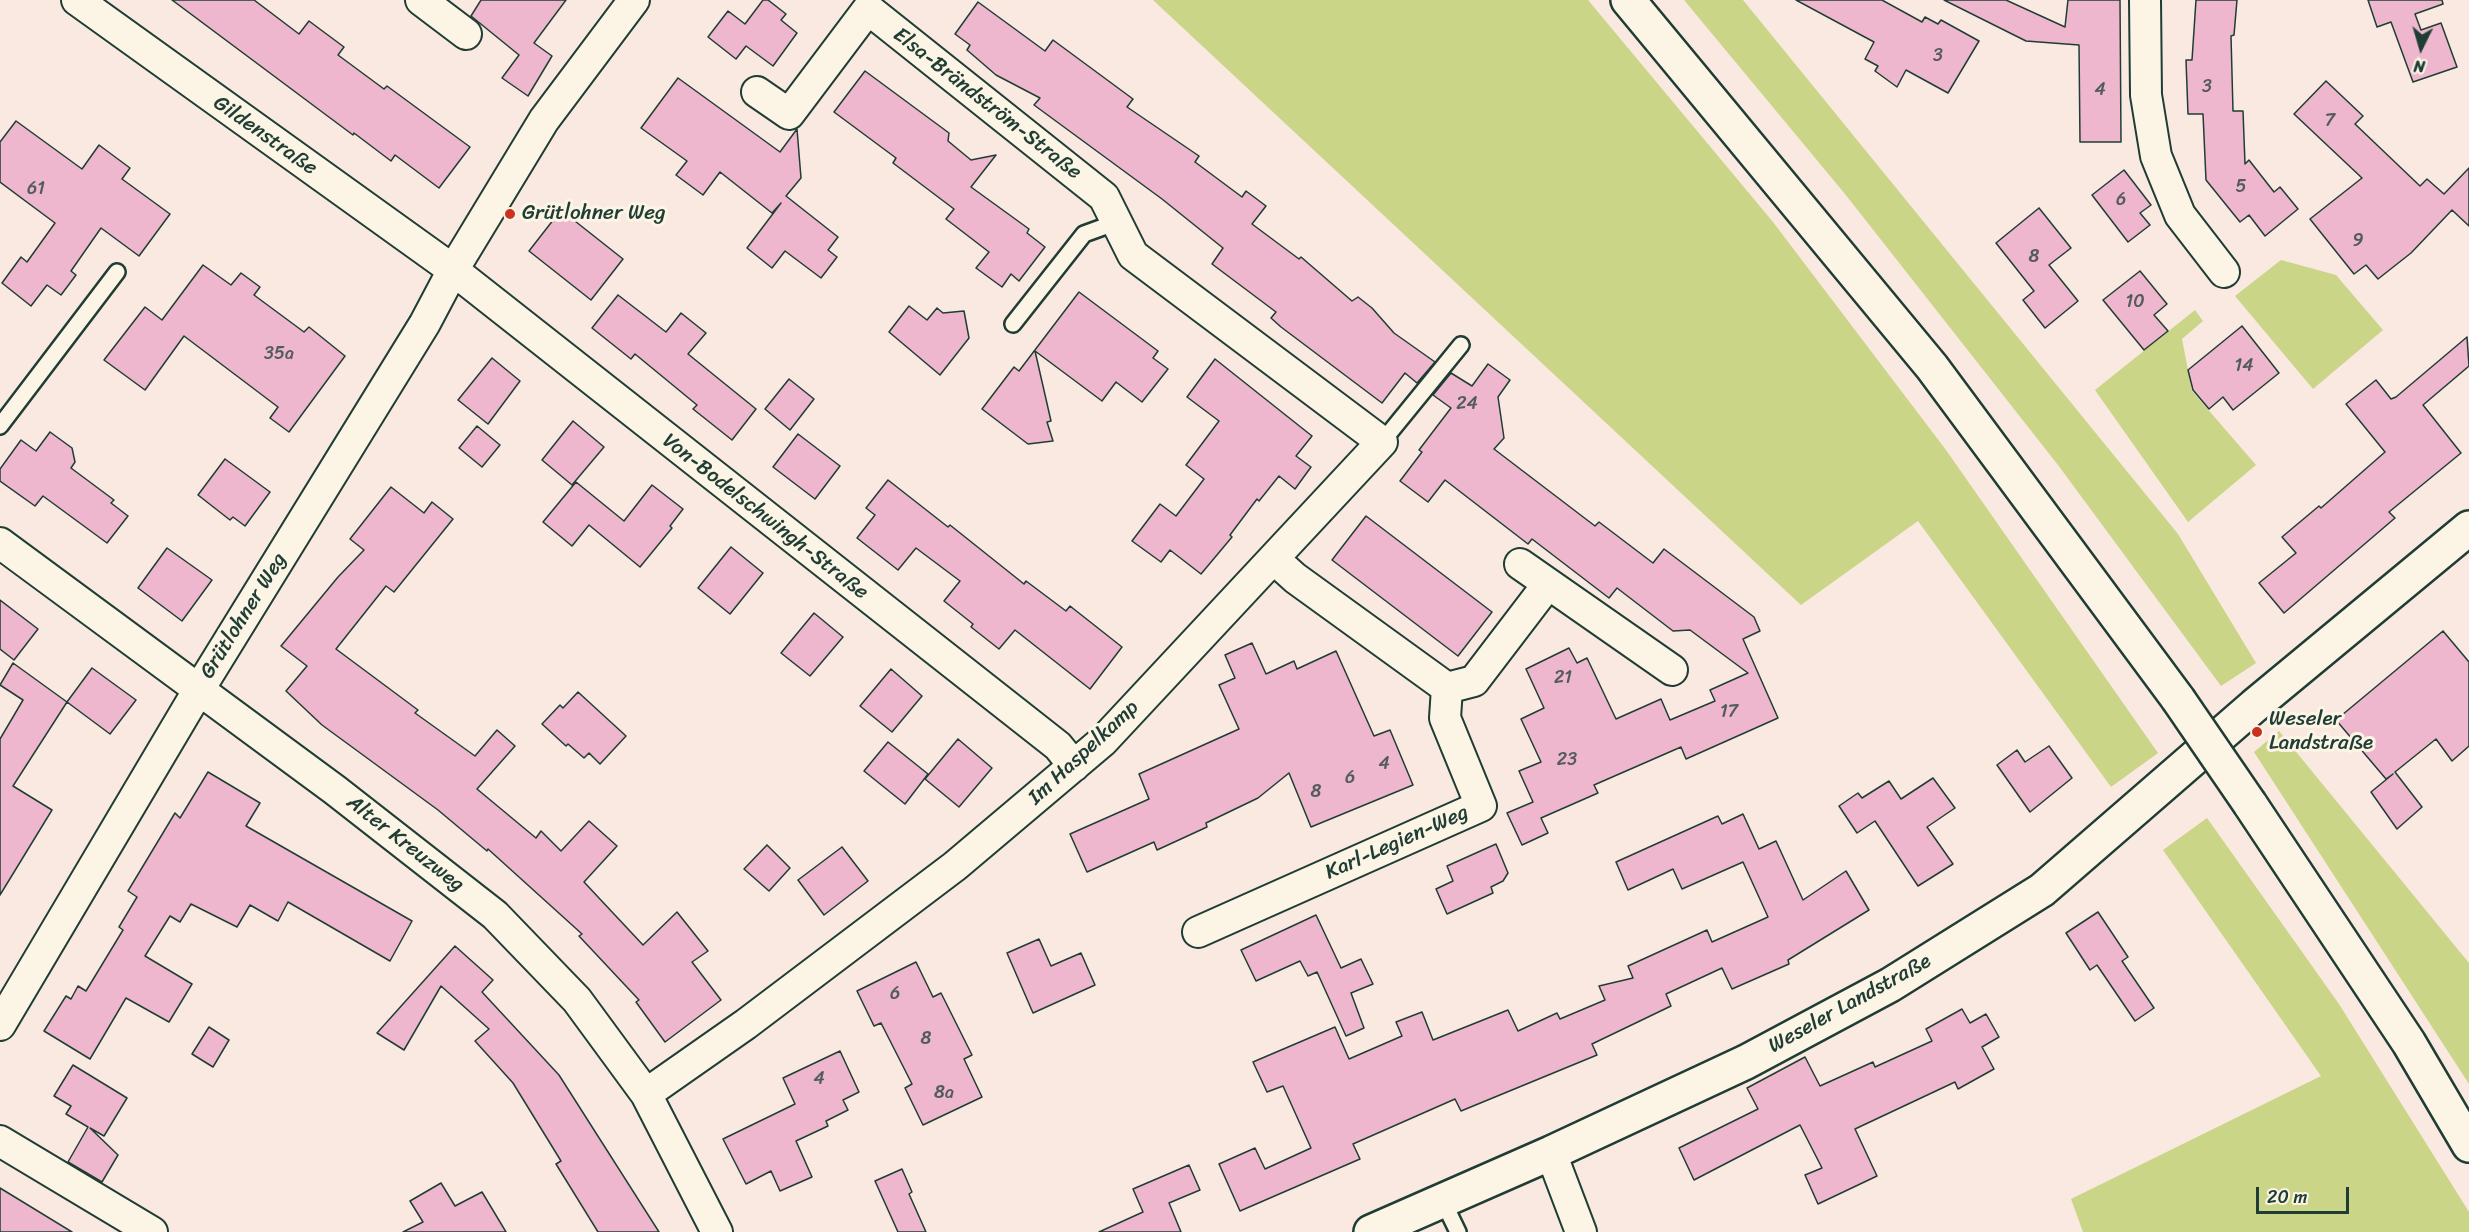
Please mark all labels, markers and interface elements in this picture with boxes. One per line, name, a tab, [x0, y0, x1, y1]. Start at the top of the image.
north arrow	[2391, 18, 2451, 78]
street label: Elsa-Brändström-Straße	[888, 23, 1086, 185]
house number: 3	[1933, 45, 1943, 67]
text: N	[2413, 52, 2426, 81]
house number: 3	[2202, 76, 2212, 98]
house number: 4	[2094, 79, 2106, 101]
street label: Gildenstraße	[208, 91, 322, 181]
house number: 7	[2325, 110, 2335, 132]
house number: 5	[2236, 176, 2246, 198]
house number: 61	[27, 178, 45, 200]
house number: 6	[2116, 189, 2126, 211]
place label: Grütlohner Weg	[522, 201, 666, 227]
marker: Grütlohner Weg	[503, 207, 517, 221]
house number: 9	[2352, 230, 2364, 252]
house number: 8	[2029, 246, 2039, 268]
house number: 10	[2125, 291, 2145, 313]
house number: 35a	[264, 343, 294, 365]
house number: 14	[2235, 355, 2253, 377]
house number: 24	[1456, 393, 1478, 415]
street label: Von-Bodelschwingh-Straße	[657, 429, 873, 605]
street label: Grütlohner Weg	[195, 548, 293, 684]
house number: 21	[1554, 667, 1572, 689]
street label: Im Haspelkamp	[1024, 695, 1144, 811]
house number: 17	[1720, 701, 1738, 723]
place label: Weseler Landstraße	[2269, 707, 2373, 757]
marker: Weseler Landstraße	[2250, 725, 2264, 739]
house number: 23	[1557, 749, 1577, 771]
house number: 4	[1378, 753, 1390, 775]
house number: 6	[1345, 767, 1355, 789]
house number: 8	[1311, 781, 1321, 803]
street label: Alter Kreuzweg	[341, 790, 469, 898]
street label: Karl-Legien-Weg	[1322, 800, 1472, 886]
street label: Weseler Landstraße	[1764, 949, 1936, 1059]
house number: 6	[890, 983, 900, 1005]
house number: 8	[921, 1028, 931, 1050]
house number: 4	[813, 1068, 825, 1090]
house number: 8a	[934, 1082, 954, 1104]
scale bar	[2259, 1175, 2352, 1213]
text: 20 m	[2267, 1181, 2307, 1213]

